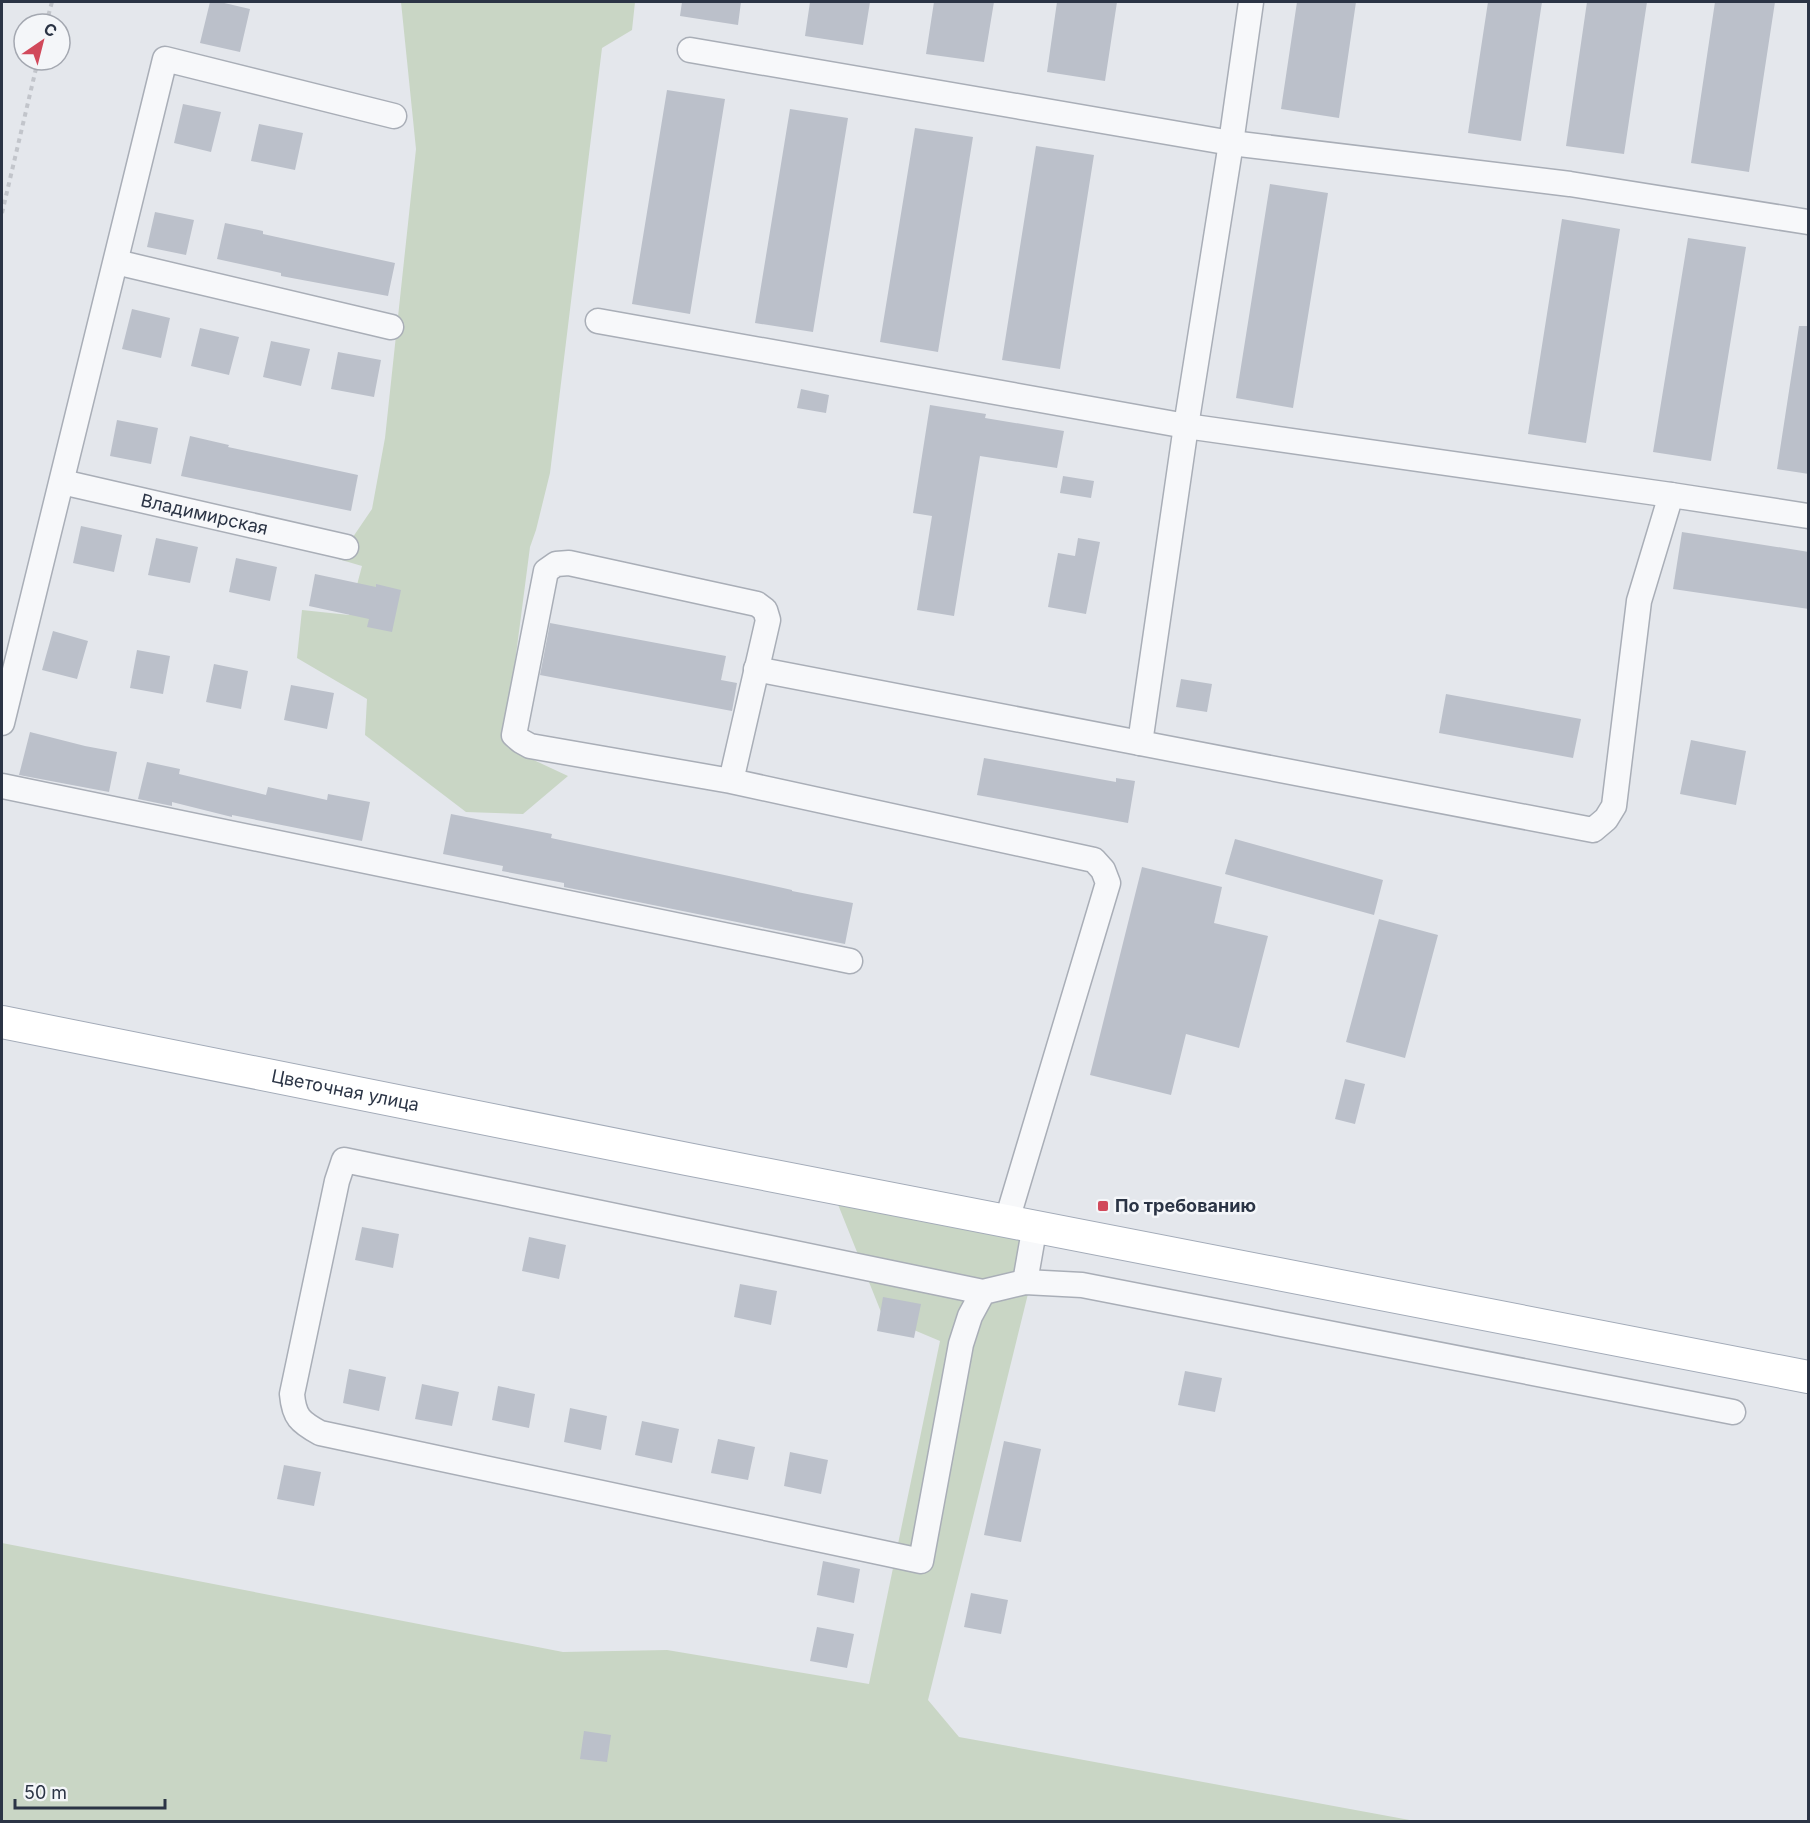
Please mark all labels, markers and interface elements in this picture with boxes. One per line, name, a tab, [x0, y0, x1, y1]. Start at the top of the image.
north arrow	[12, 12, 72, 72]
text: С	[40, 18, 61, 41]
street label: Владимирская	[139, 489, 270, 539]
street label: Цветочная улица	[270, 1065, 421, 1115]
place label: По требованию	[1115, 1195, 1256, 1216]
marker: По требованию	[1096, 1199, 1110, 1213]
scale bar	[15, 1772, 165, 1810]
text: 50 m	[24, 1782, 67, 1803]

